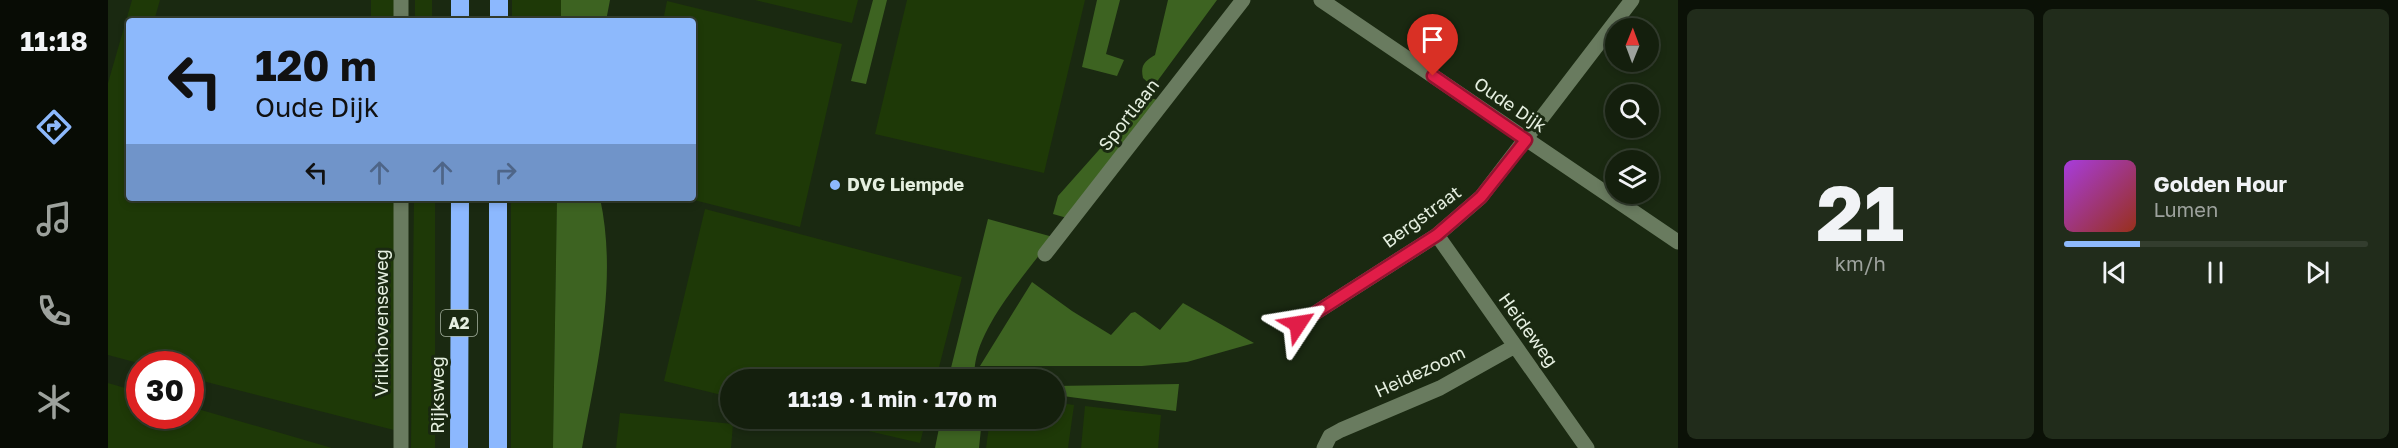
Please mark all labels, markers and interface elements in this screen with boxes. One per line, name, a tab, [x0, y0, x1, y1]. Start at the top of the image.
pin	[1407, 14, 1458, 76]
north arrow	[1605, 18, 1659, 72]
map controls	[1605, 18, 1659, 204]
icon: arrive	[1416, 23, 1449, 56]
text: 11:18	[20, 25, 88, 57]
text: 120 m	[255, 40, 377, 90]
icon: left	[156, 42, 234, 120]
street label: Oude Dijk	[1470, 72, 1551, 136]
street label: Sportlaan	[1093, 74, 1163, 155]
button: search	[1605, 84, 1659, 138]
text: Oude Dijk	[255, 91, 379, 123]
icon: directions	[33, 106, 75, 148]
button: layers	[1605, 150, 1659, 204]
icon: left	[300, 156, 333, 189]
icon: ahead	[363, 156, 396, 189]
icon: ahead	[426, 156, 459, 189]
icon: right	[489, 156, 522, 189]
text: 21	[1816, 165, 1904, 258]
text: Golden Hour	[2154, 170, 2287, 197]
place label: DVG Liempde	[847, 173, 965, 195]
marker: DVG Liempde	[828, 178, 842, 192]
street label: Bergstraat	[1378, 180, 1465, 252]
text: Lumen	[2154, 197, 2218, 221]
icon: music	[33, 198, 75, 240]
street label: Vrilkhovenseweg	[370, 249, 392, 397]
text: km/h	[1835, 251, 1886, 275]
icon: previous	[2098, 256, 2131, 289]
icon: pause	[2199, 256, 2232, 289]
icon: next	[2301, 256, 2334, 289]
street label: Heideweg	[1495, 288, 1563, 371]
icon: phone	[33, 290, 75, 332]
position arrow	[1266, 292, 1330, 356]
road number: A2	[441, 310, 477, 336]
street label: Heidezoom	[1371, 341, 1468, 402]
speed limit sign: 30	[126, 351, 204, 429]
street label: Rijksweg	[426, 356, 448, 434]
icon: climate	[33, 381, 75, 423]
text: 11:19 · 1 min · 170 m	[788, 385, 997, 412]

